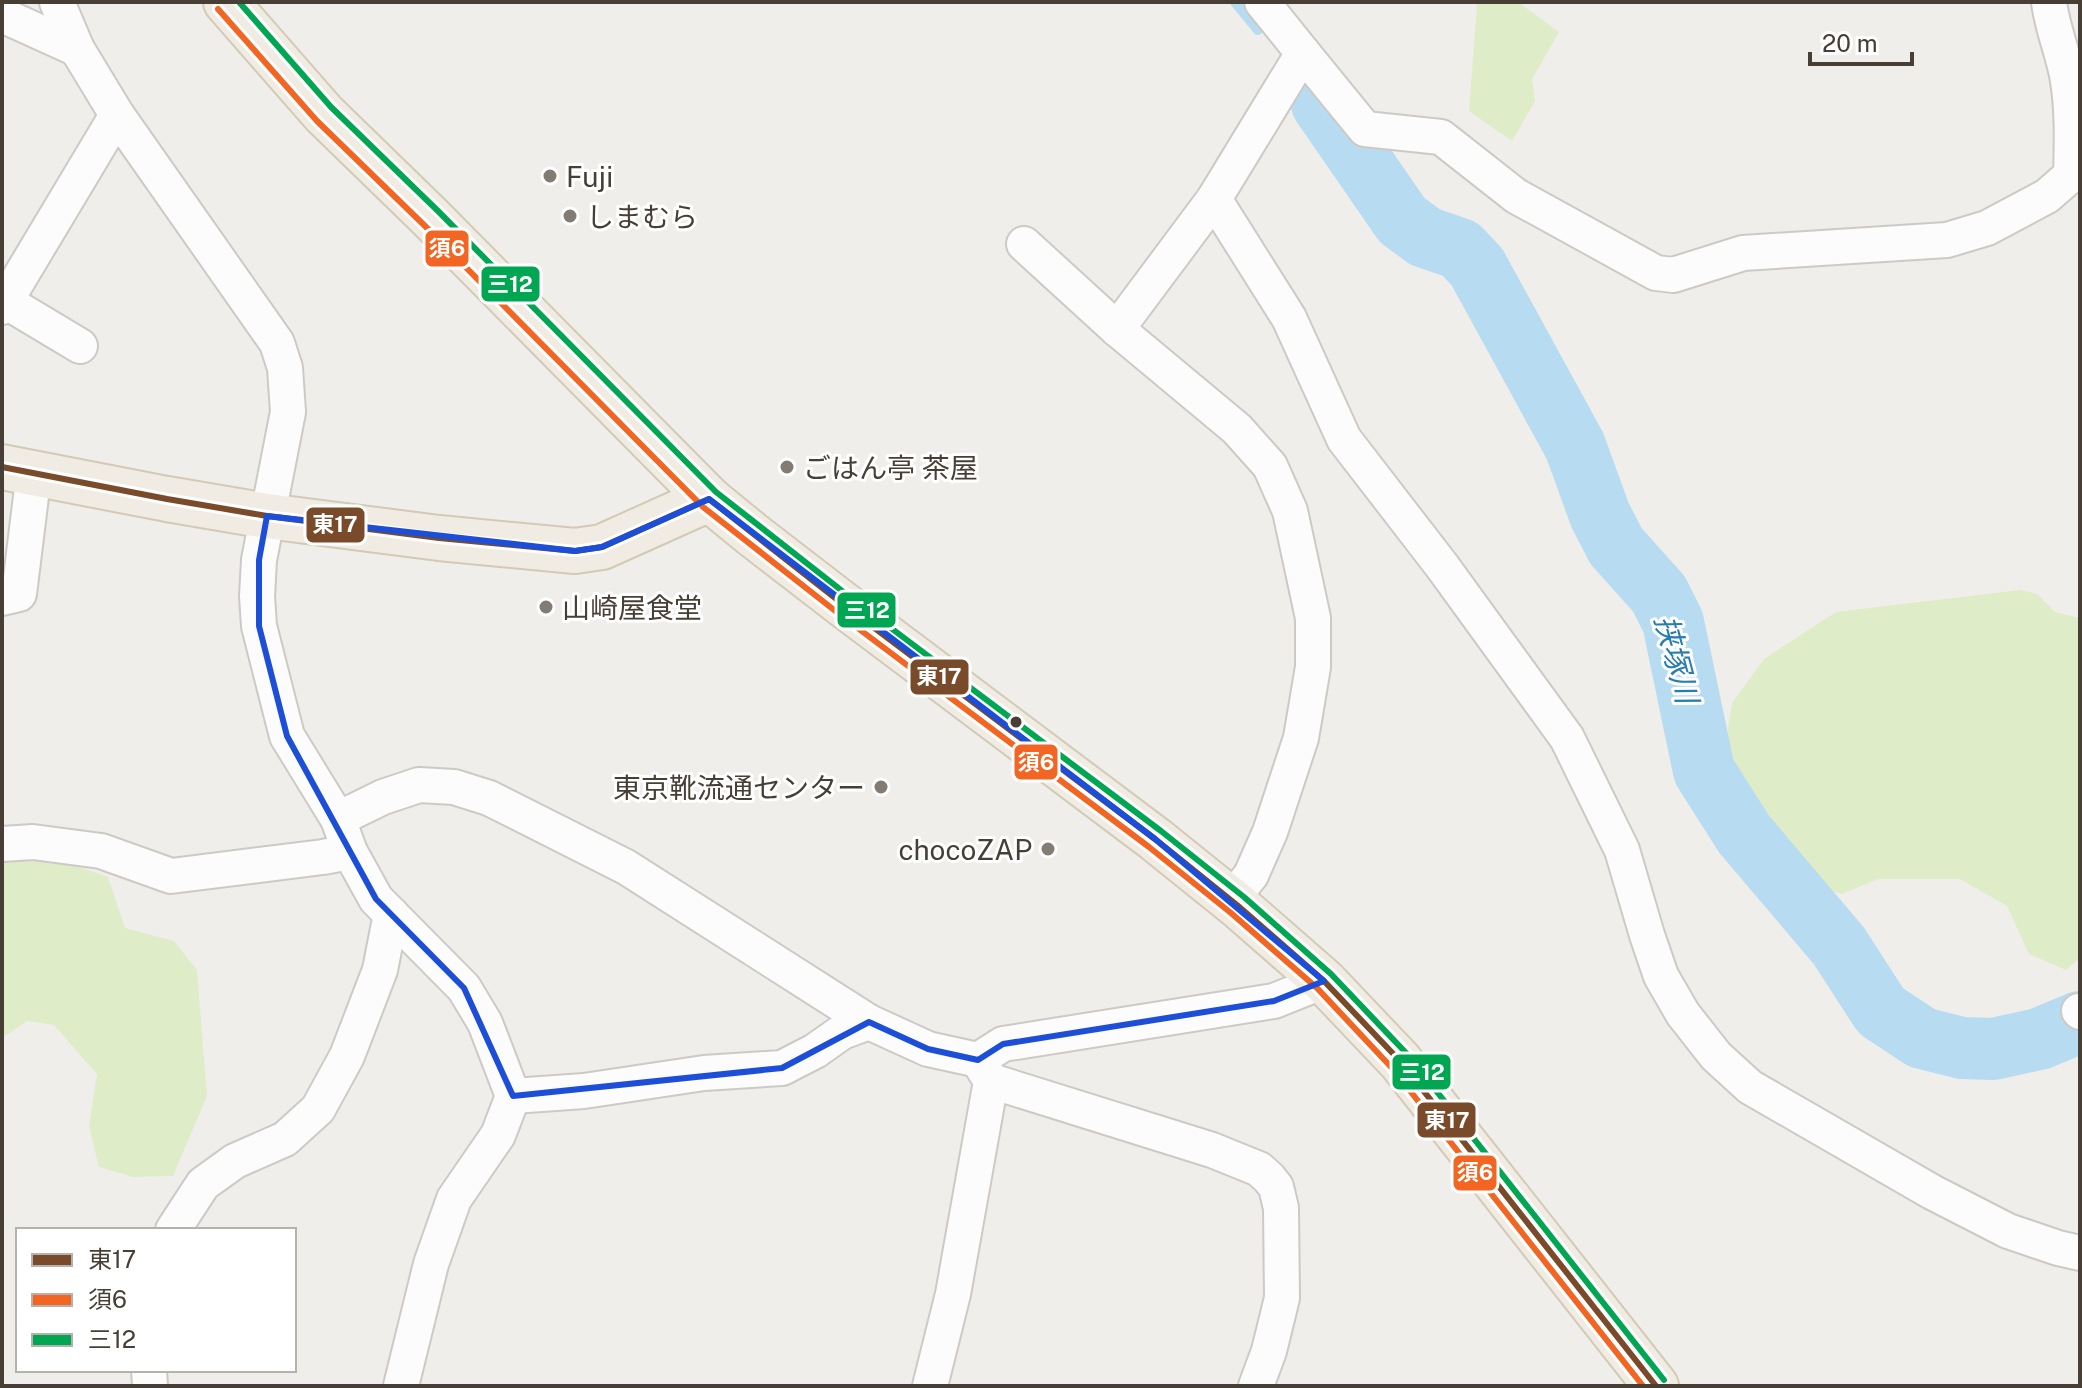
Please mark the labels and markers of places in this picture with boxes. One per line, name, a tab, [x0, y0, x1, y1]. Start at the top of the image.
place label: Fuji	[566, 160, 613, 193]
marker: Fuji	[541, 167, 559, 185]
place label: しまむら	[586, 200, 698, 233]
marker: しまむら	[561, 207, 579, 225]
place label: ごはん亭 茶屋	[803, 451, 978, 484]
marker: ごはん亭 茶屋	[778, 458, 796, 476]
place label: 山崎屋食堂	[562, 591, 702, 624]
marker: 山崎屋食堂	[537, 598, 555, 616]
unlabelled marker	[1008, 714, 1024, 730]
place label: 東京靴流通センター	[613, 771, 865, 804]
marker: 東京靴流通センター	[872, 778, 890, 796]
place label: chocoZAP	[898, 833, 1032, 866]
marker: chocoZAP	[1039, 840, 1057, 858]

